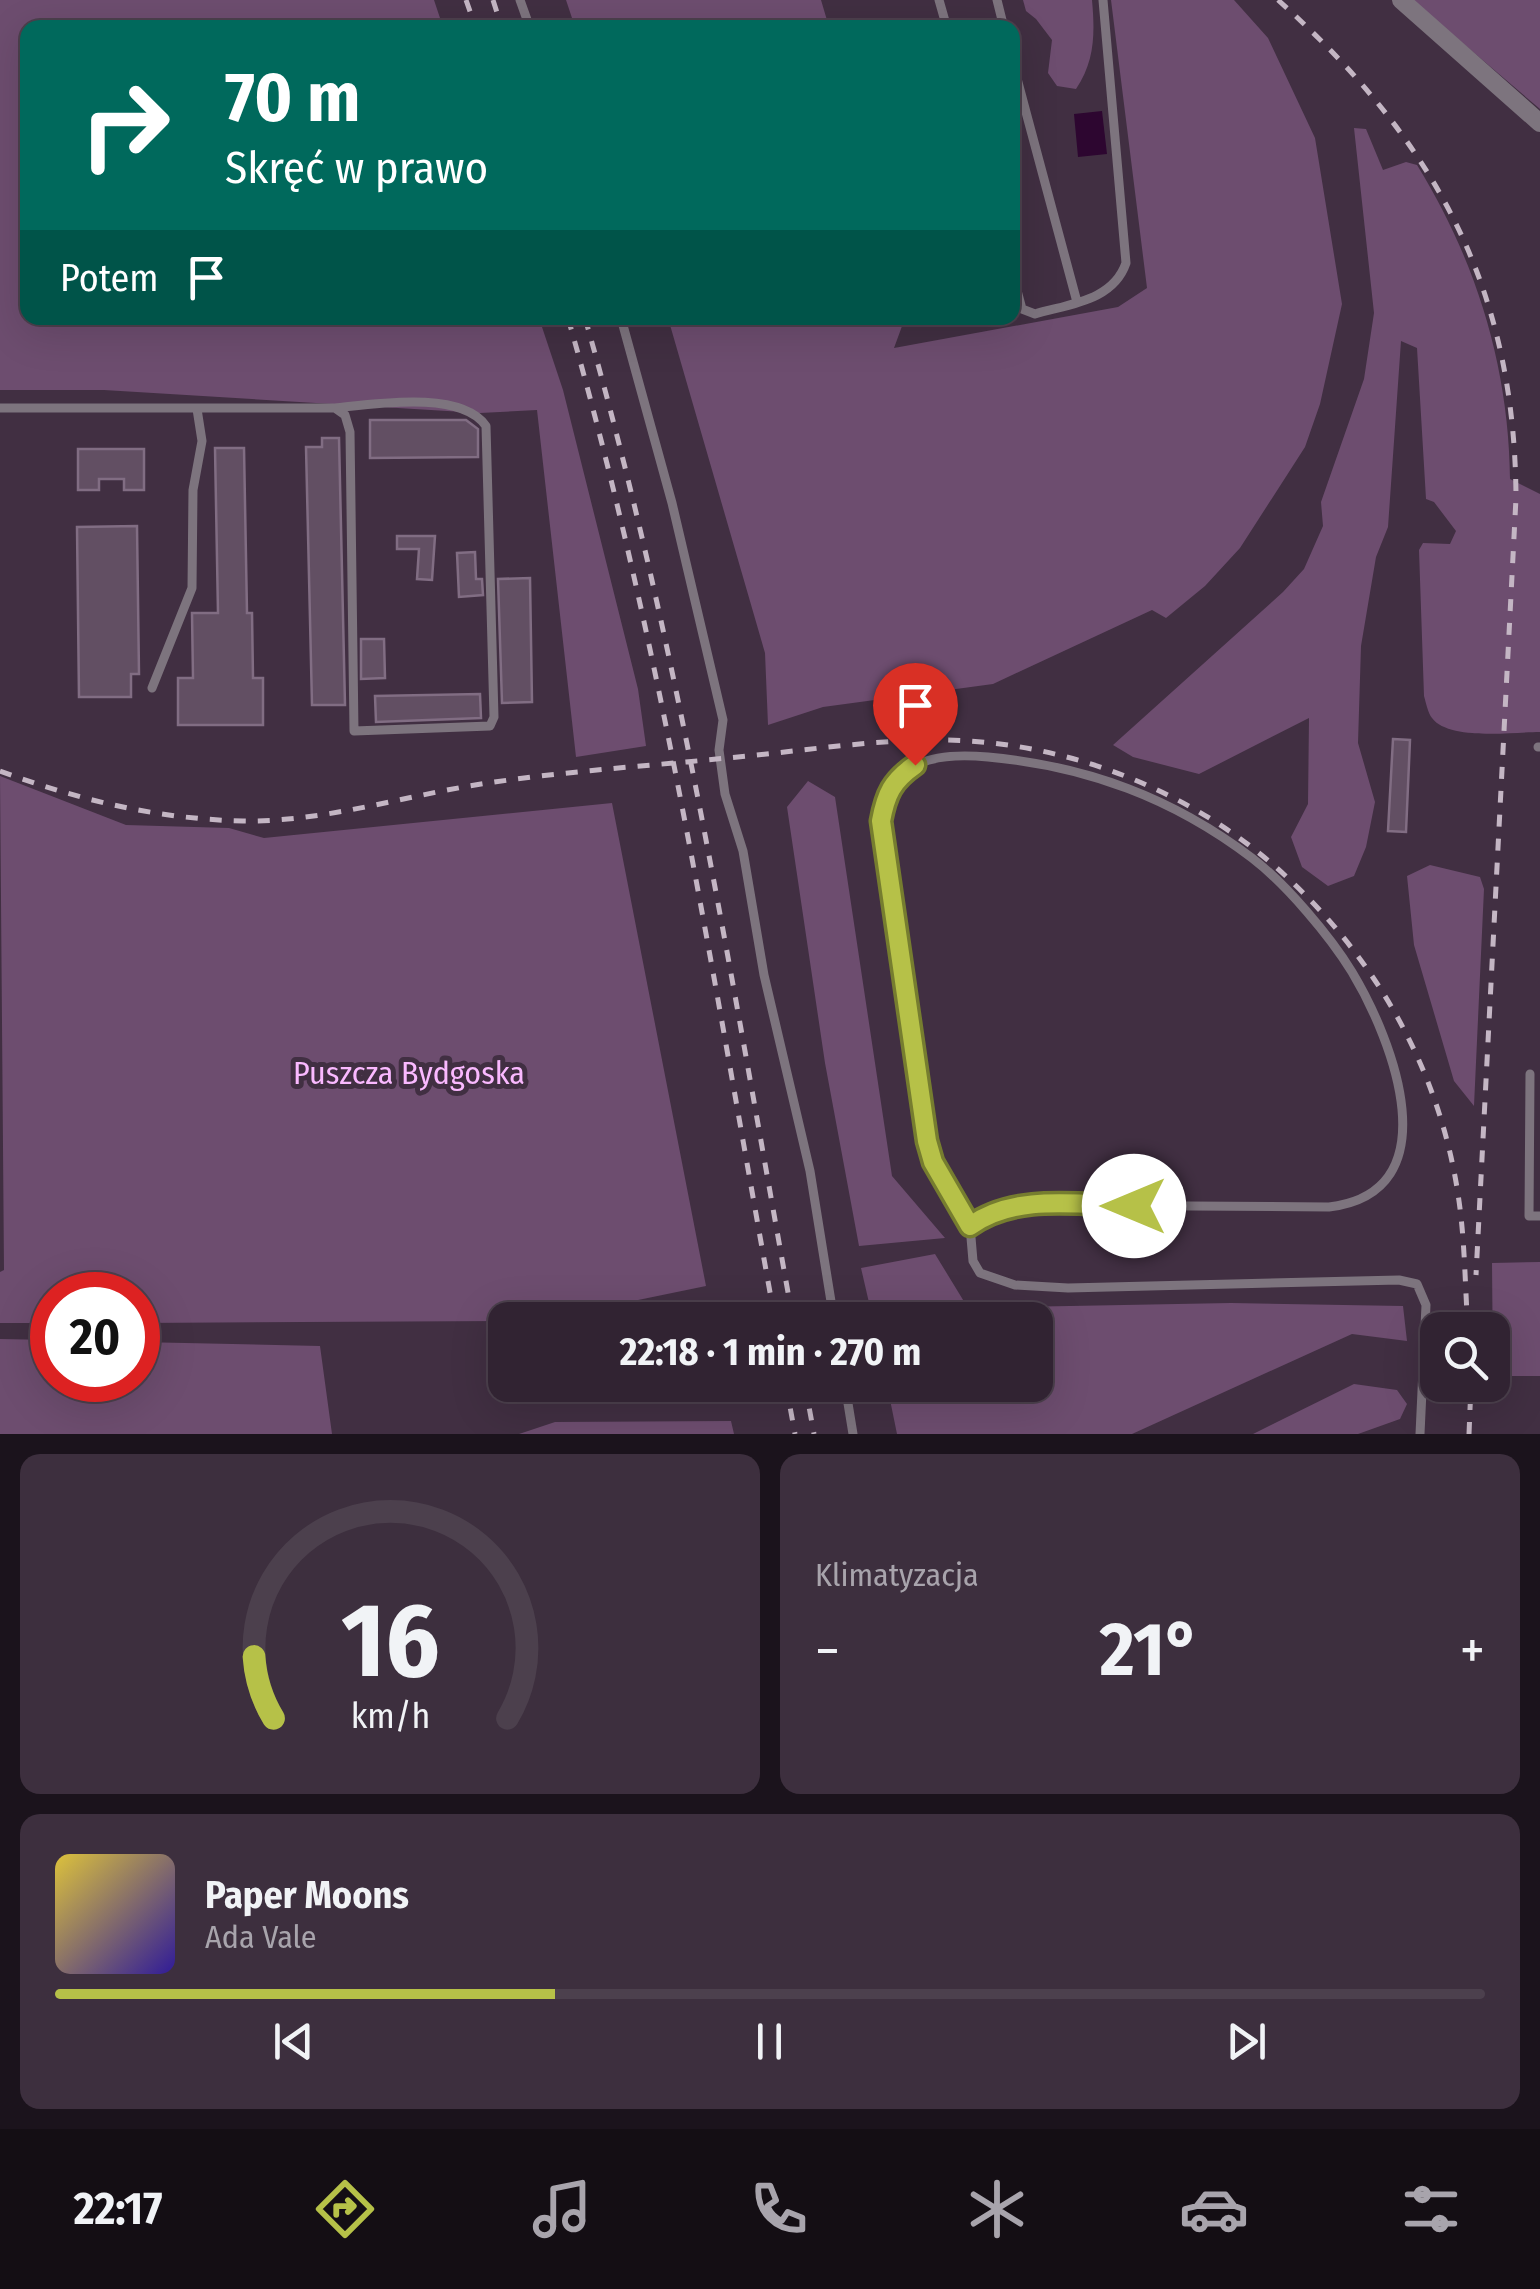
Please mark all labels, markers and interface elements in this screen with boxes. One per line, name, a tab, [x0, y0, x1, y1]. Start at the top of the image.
text: 70 m	[225, 56, 360, 140]
icon: right	[60, 60, 190, 190]
text: Skręć w prawo	[225, 141, 488, 195]
icon: arrive	[179, 250, 234, 305]
text: Potem	[60, 255, 159, 301]
pin	[873, 663, 958, 766]
icon: arrive	[888, 678, 943, 733]
park label: Puszcza Bydgoska	[293, 1054, 525, 1092]
position arrow	[1082, 1154, 1186, 1258]
speed limit sign: 20	[30, 1272, 160, 1402]
map controls	[1420, 1312, 1510, 1402]
button: search	[1420, 1312, 1510, 1402]
text: 22:18 · 1 min · 270 m	[620, 1329, 921, 1375]
text: Klimatyzacja	[815, 1556, 979, 1594]
text: 16	[341, 1579, 439, 1704]
text: 21°	[1100, 1605, 1200, 1695]
text: −	[815, 1618, 840, 1684]
text: +	[1460, 1618, 1485, 1684]
text: km/h	[350, 1695, 430, 1737]
text: Paper Moons	[205, 1872, 409, 1918]
text: Ada Vale	[205, 1918, 317, 1956]
icon: previous	[266, 2014, 321, 2069]
icon: pause	[742, 2014, 797, 2069]
icon: next	[1219, 2014, 1274, 2069]
icon: directions	[310, 2174, 380, 2244]
icon: music	[527, 2174, 597, 2244]
icon: phone	[744, 2174, 814, 2244]
icon: climate	[962, 2174, 1032, 2244]
icon: car	[1179, 2174, 1249, 2244]
icon: filters	[1396, 2174, 1466, 2244]
text: 22:17	[74, 2182, 162, 2236]

